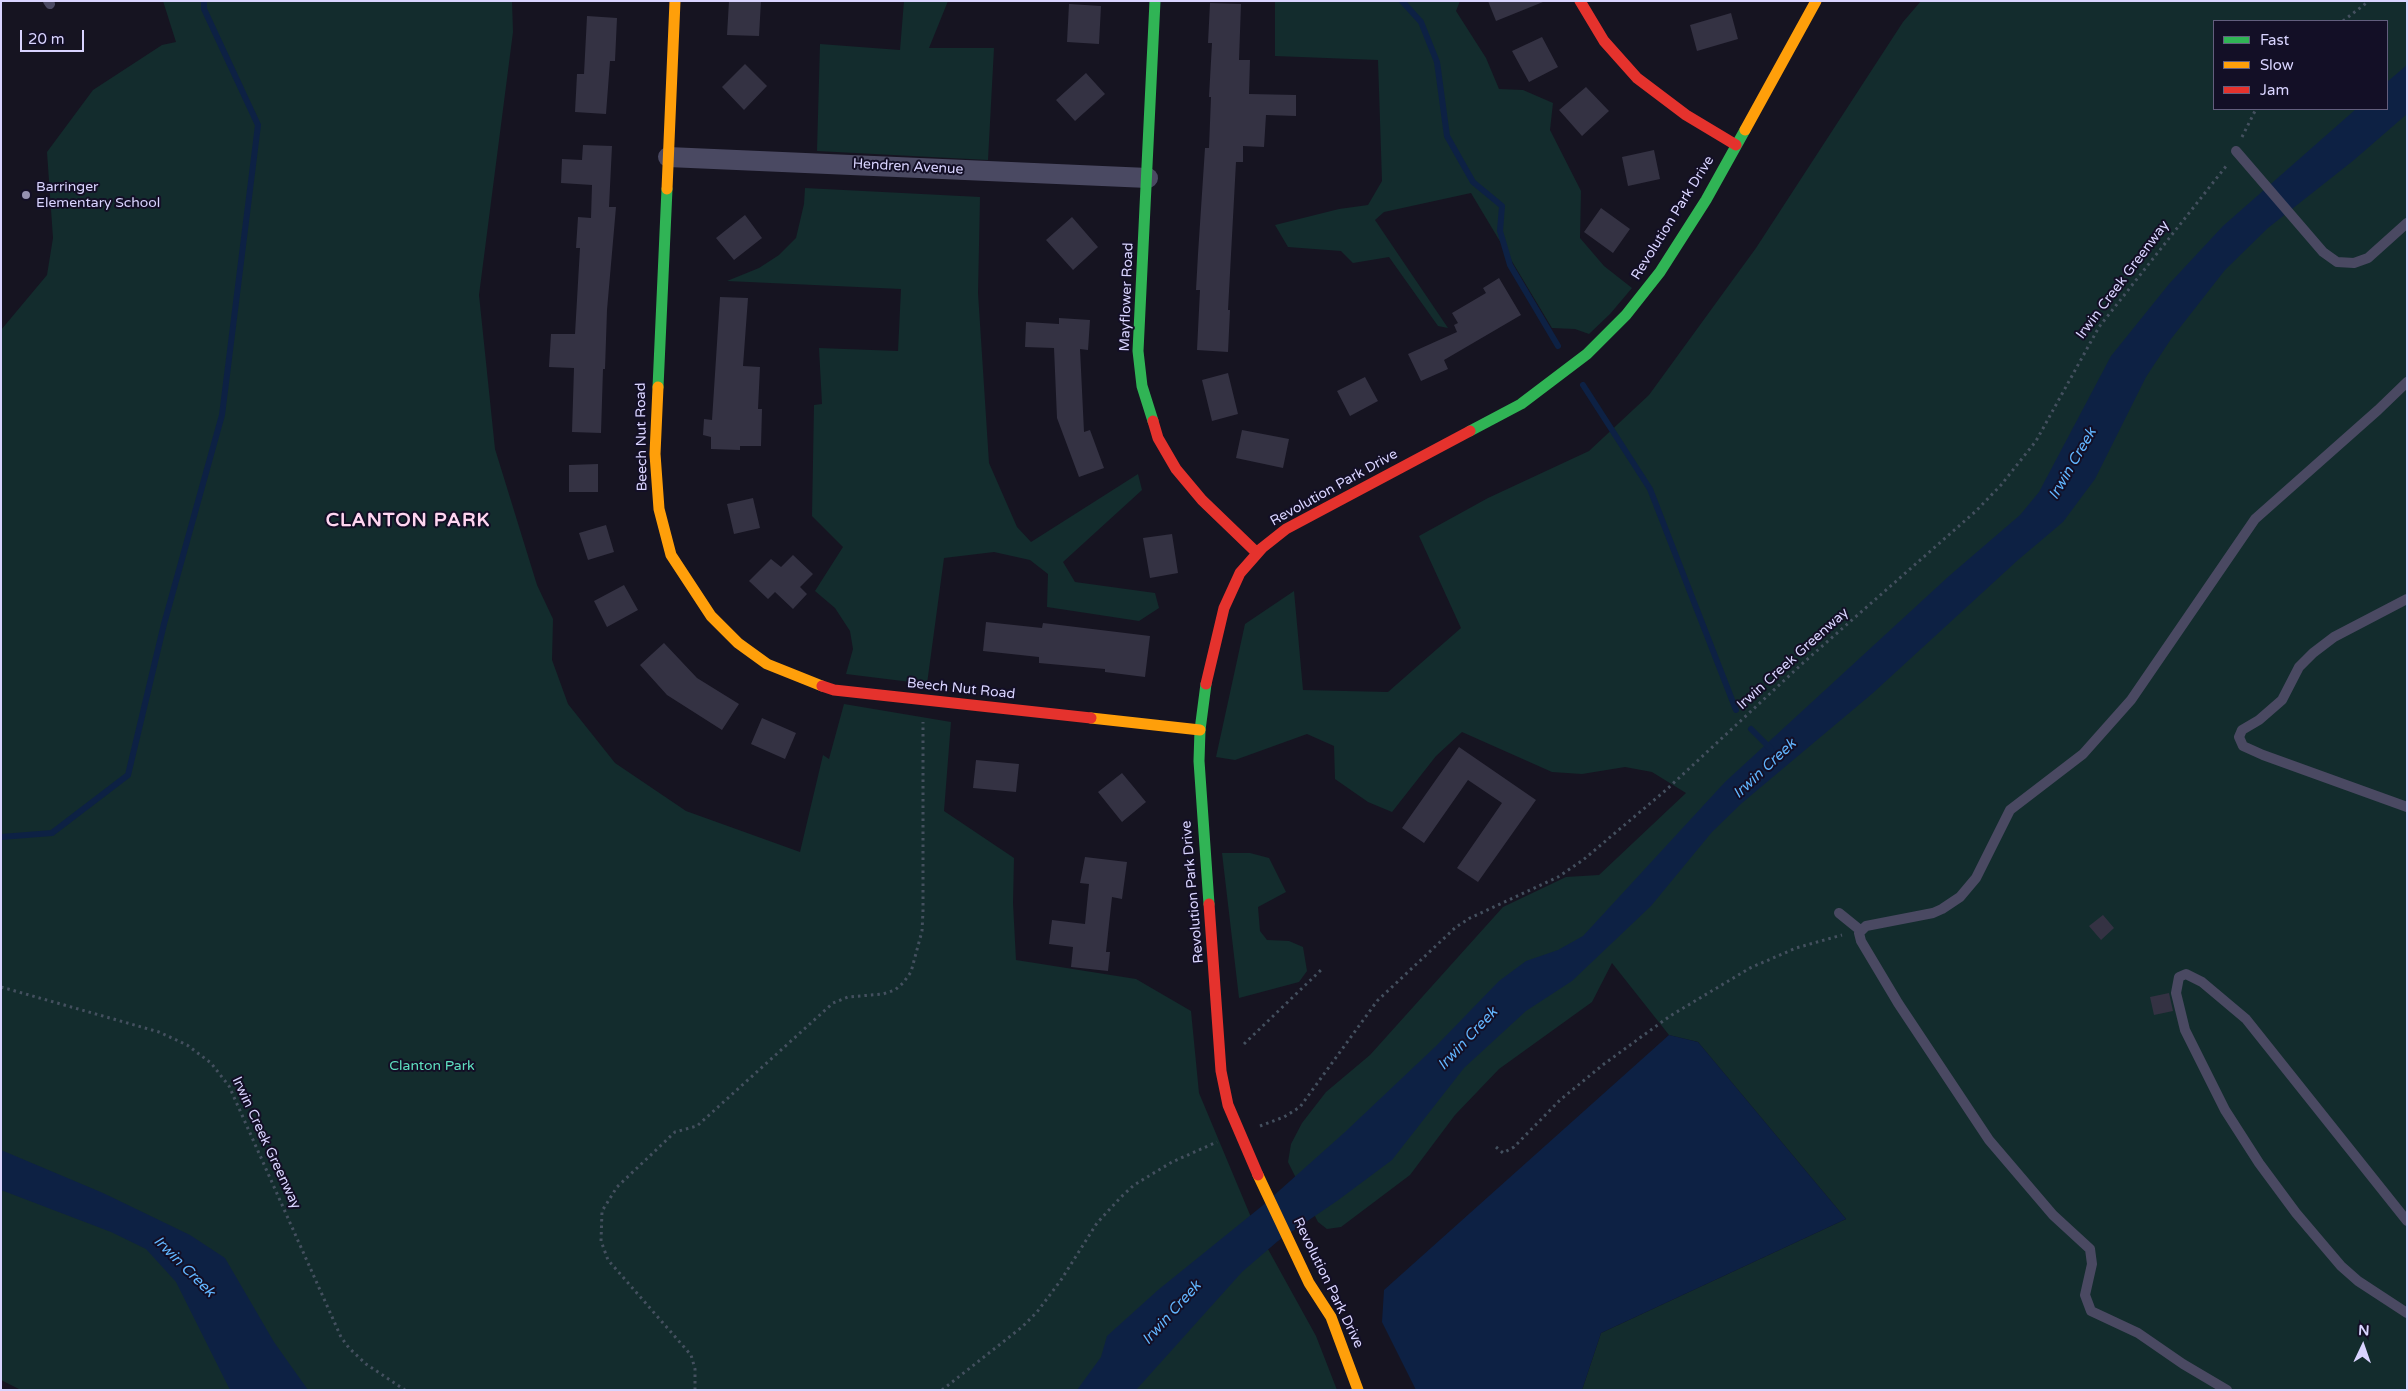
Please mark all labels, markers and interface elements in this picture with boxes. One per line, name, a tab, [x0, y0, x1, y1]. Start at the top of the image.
scale bar	[22, 20, 86, 52]
legend	[2213, 20, 2388, 110]
text: 20 m	[28, 30, 65, 48]
text: Fast	[2260, 31, 2289, 49]
text: Slow	[2260, 56, 2294, 74]
text: Jam	[2260, 81, 2289, 99]
street label: Revolution Park Drive	[1628, 153, 1718, 283]
street label: Hendren Avenue	[852, 156, 964, 178]
place label: Barringer Elementary School	[36, 179, 160, 212]
marker: Barringer Elementary School	[20, 189, 32, 201]
street label: Irwin Creek Greenway	[2073, 217, 2173, 343]
street label: Mayflower Road	[1117, 242, 1137, 352]
street label: Beech Nut Road	[633, 382, 651, 492]
water label: Irwin Creek	[2045, 425, 2101, 503]
street label: Revolution Park Drive	[1267, 446, 1401, 530]
district label: CLANTON PARK	[324, 510, 492, 532]
street label: Irwin Creek Greenway	[1734, 605, 1852, 713]
street label: Beech Nut Road	[906, 675, 1016, 703]
water label: Irwin Creek	[1730, 735, 1800, 803]
street label: Revolution Park Drive	[1178, 820, 1208, 964]
water label: Irwin Creek	[1434, 1004, 1502, 1074]
park label: Clanton Park	[389, 1058, 475, 1074]
street label: Irwin Creek Greenway	[228, 1074, 304, 1212]
street label: Revolution Park Drive	[1289, 1215, 1367, 1351]
water label: Irwin Creek	[150, 1233, 218, 1301]
water label: Irwin Creek	[1139, 1277, 1205, 1349]
north arrow	[2338, 1321, 2388, 1371]
text: N	[2358, 1322, 2370, 1339]

